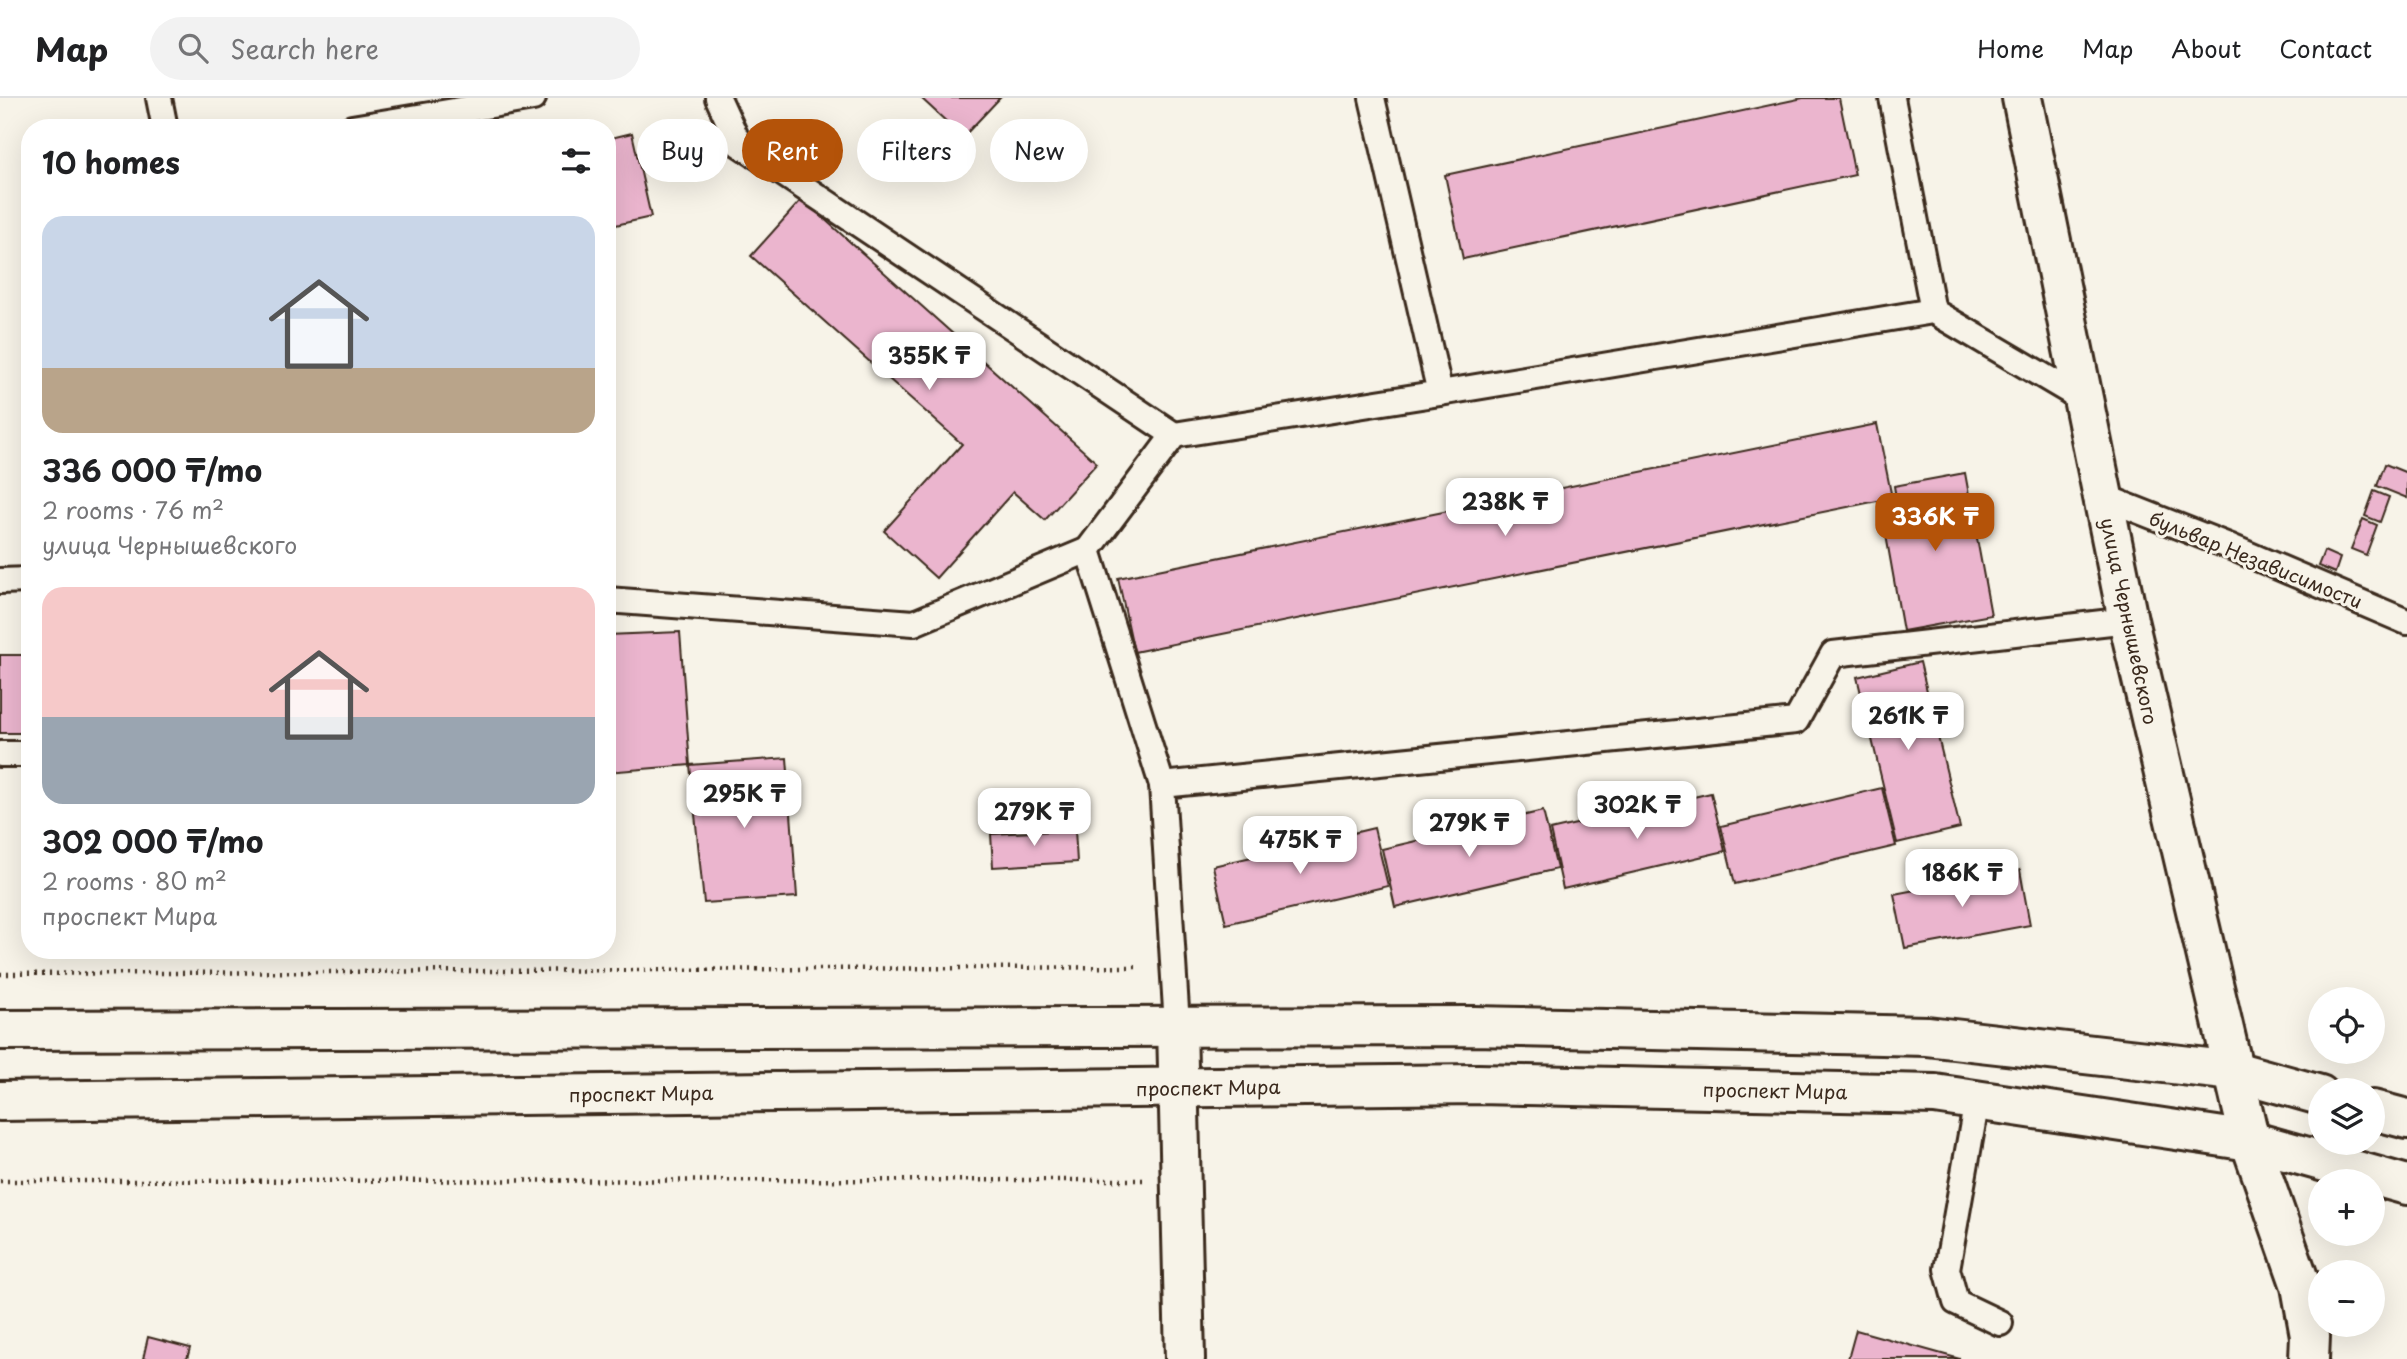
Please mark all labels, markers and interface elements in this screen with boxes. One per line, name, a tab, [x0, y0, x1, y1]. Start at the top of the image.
search box	[150, 17, 640, 80]
text: Map	[35, 23, 108, 73]
icon: search	[174, 29, 212, 67]
text: Search here	[230, 29, 379, 68]
text: Home	[1977, 30, 2044, 66]
text: Map	[2082, 30, 2133, 66]
text: About	[2171, 30, 2241, 66]
text: Contact	[2279, 30, 2372, 66]
chip: Buy	[637, 119, 728, 182]
chip: Rent	[742, 119, 843, 182]
chip: Filters	[857, 119, 976, 182]
chip: New	[990, 119, 1088, 182]
text: 10 homes	[42, 139, 180, 184]
icon: filters	[557, 142, 595, 180]
icon: home	[256, 261, 382, 387]
pin: 355K ₸	[872, 332, 986, 392]
text: 355K ₸	[888, 337, 970, 372]
text: 336 000 ₸/mo	[42, 447, 262, 492]
pin: 238K ₸	[1448, 478, 1562, 538]
text: 238K ₸	[1462, 483, 1548, 518]
text: 2 rooms · 76 m²	[42, 492, 224, 527]
pin: 336K ₸	[1878, 494, 1992, 553]
text: 336K ₸	[1891, 498, 1979, 533]
street label: бульвар Независимости	[2145, 503, 2367, 615]
street label: улица Чернышевского	[2094, 515, 2166, 727]
text: улица Чернышевского	[42, 527, 297, 562]
icon: home	[256, 632, 382, 758]
pin: 261K ₸	[1851, 692, 1965, 752]
text: 261K ₸	[1868, 697, 1948, 732]
pin: 295K ₸	[687, 770, 801, 830]
text: 295K ₸	[702, 775, 786, 810]
pin: 302K ₸	[1580, 782, 1694, 841]
text: 302K ₸	[1593, 786, 1681, 821]
pin: 279K ₸	[977, 788, 1091, 848]
text: 279K ₸	[994, 793, 1074, 828]
pin: 279K ₸	[1412, 800, 1526, 859]
text: 279K ₸	[1429, 804, 1509, 839]
pin: 475K ₸	[1243, 816, 1357, 876]
text: 302 000 ₸/mo	[42, 818, 263, 863]
text: 475K ₸	[1259, 821, 1341, 856]
pin: 186K ₸	[1905, 850, 2019, 909]
text: 186K ₸	[1921, 854, 2003, 889]
text: 2 rooms · 80 m²	[42, 863, 227, 898]
text: проспект Мира	[42, 898, 217, 933]
map controls	[2308, 987, 2385, 1337]
button: locate	[2308, 987, 2385, 1064]
street label: проспект Мира	[1136, 1072, 1281, 1102]
street label: проспект Мира	[1703, 1075, 1848, 1105]
street label: проспект Мира	[569, 1078, 714, 1108]
button: layers	[2308, 1078, 2385, 1155]
button: +	[2308, 1169, 2385, 1246]
button: −	[2308, 1260, 2385, 1337]

